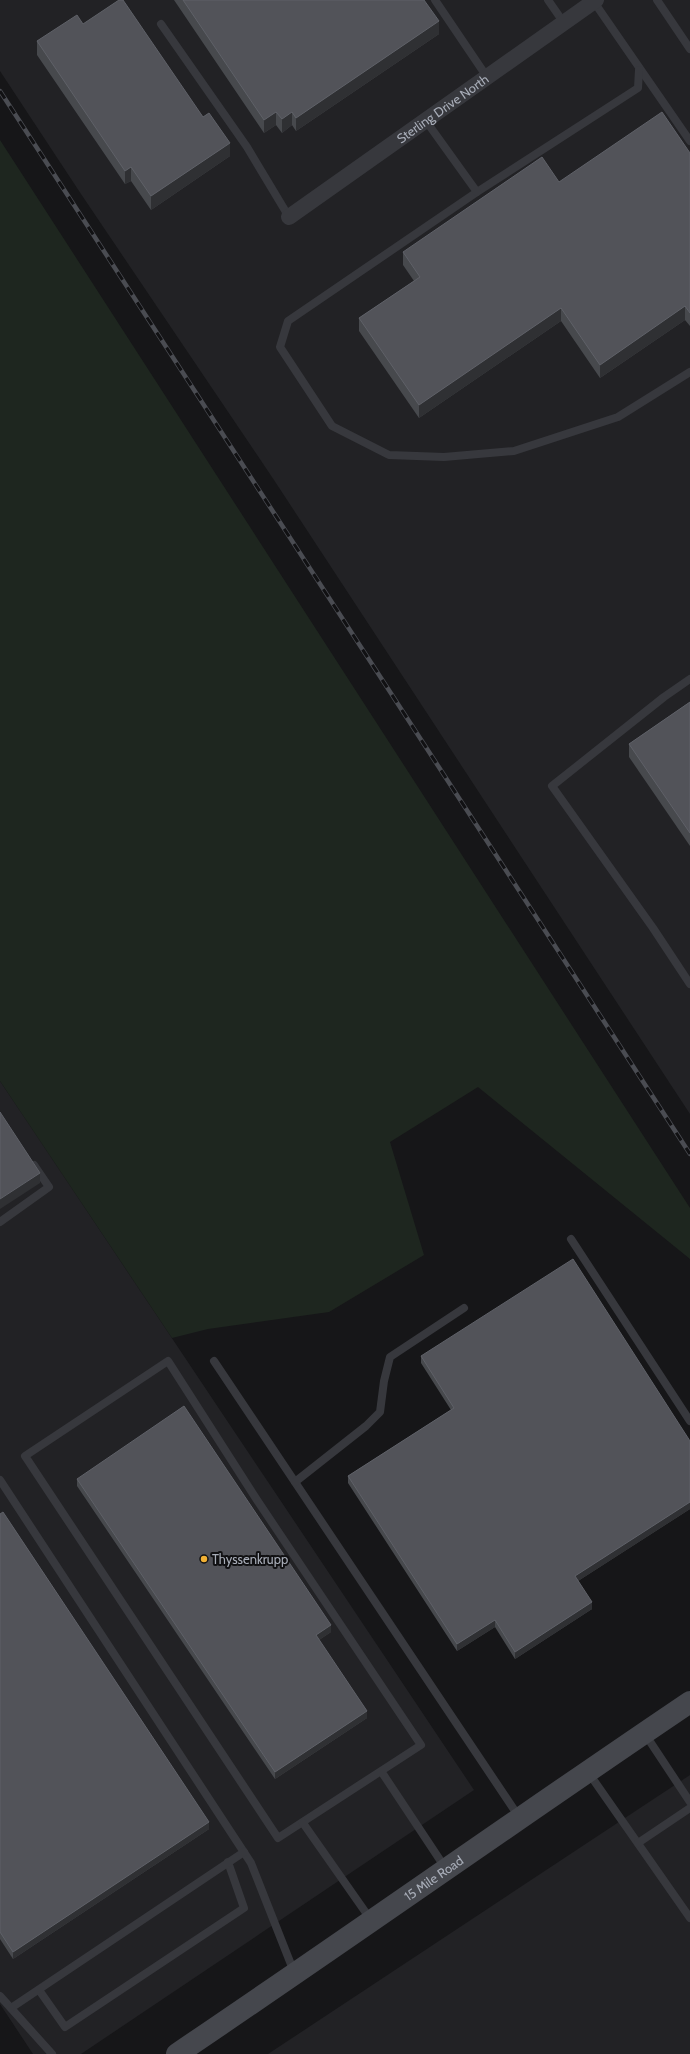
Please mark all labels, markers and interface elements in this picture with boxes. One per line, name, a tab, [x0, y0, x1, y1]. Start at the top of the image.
street label: Sterling Drive North	[393, 71, 492, 146]
place label: Thyssenkrupp	[212, 1551, 288, 1567]
marker: Thyssenkrupp	[199, 1554, 209, 1564]
street label: 15 Mile Road	[401, 1852, 466, 1904]

